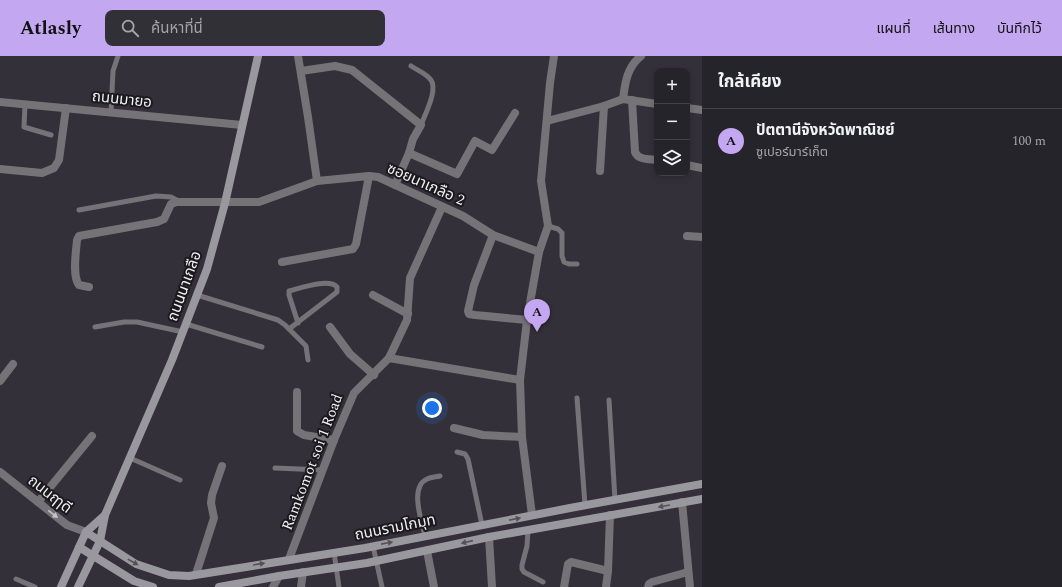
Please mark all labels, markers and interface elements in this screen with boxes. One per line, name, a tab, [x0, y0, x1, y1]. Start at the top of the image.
search box	[105, 10, 385, 46]
text: Atlasly	[20, 14, 81, 43]
icon: search	[119, 17, 141, 39]
text: ค้นหาที่นี่	[151, 17, 203, 40]
text: แผนที่	[877, 18, 911, 39]
text: เส้นทาง	[933, 18, 975, 39]
text: บันทึกไว้	[997, 18, 1042, 39]
map controls	[654, 68, 690, 176]
button: +	[654, 68, 690, 104]
text: ใกล้เคียง	[718, 69, 781, 95]
street label: ถนนมายอ	[91, 85, 153, 114]
button: −	[654, 104, 690, 140]
text: ปัตตานีจังหวัดพาณิชย์	[756, 119, 895, 142]
text: A	[726, 131, 736, 151]
text: 100 m	[1012, 131, 1046, 151]
button: layers	[654, 140, 690, 176]
text: ซูเปอร์มาร์เก็ต	[756, 142, 828, 162]
street label: ซอยนาเกลือ 2	[383, 157, 468, 212]
street label: ถนนนาเกลือ	[161, 248, 208, 325]
pin: A	[524, 299, 550, 332]
street label: Ramkomot soi 1 Road	[276, 391, 349, 534]
your location	[422, 398, 442, 418]
street label: ถนนฤๅดี	[23, 470, 77, 519]
one-way arrow	[657, 503, 670, 509]
street label: ถนนรามโกมุท	[353, 508, 438, 547]
one-way arrow	[47, 509, 58, 518]
one-way arrow	[509, 515, 521, 521]
one-way arrow	[461, 539, 473, 545]
one-way arrow	[381, 540, 394, 546]
one-way arrow	[127, 558, 139, 565]
one-way arrow	[253, 561, 265, 567]

